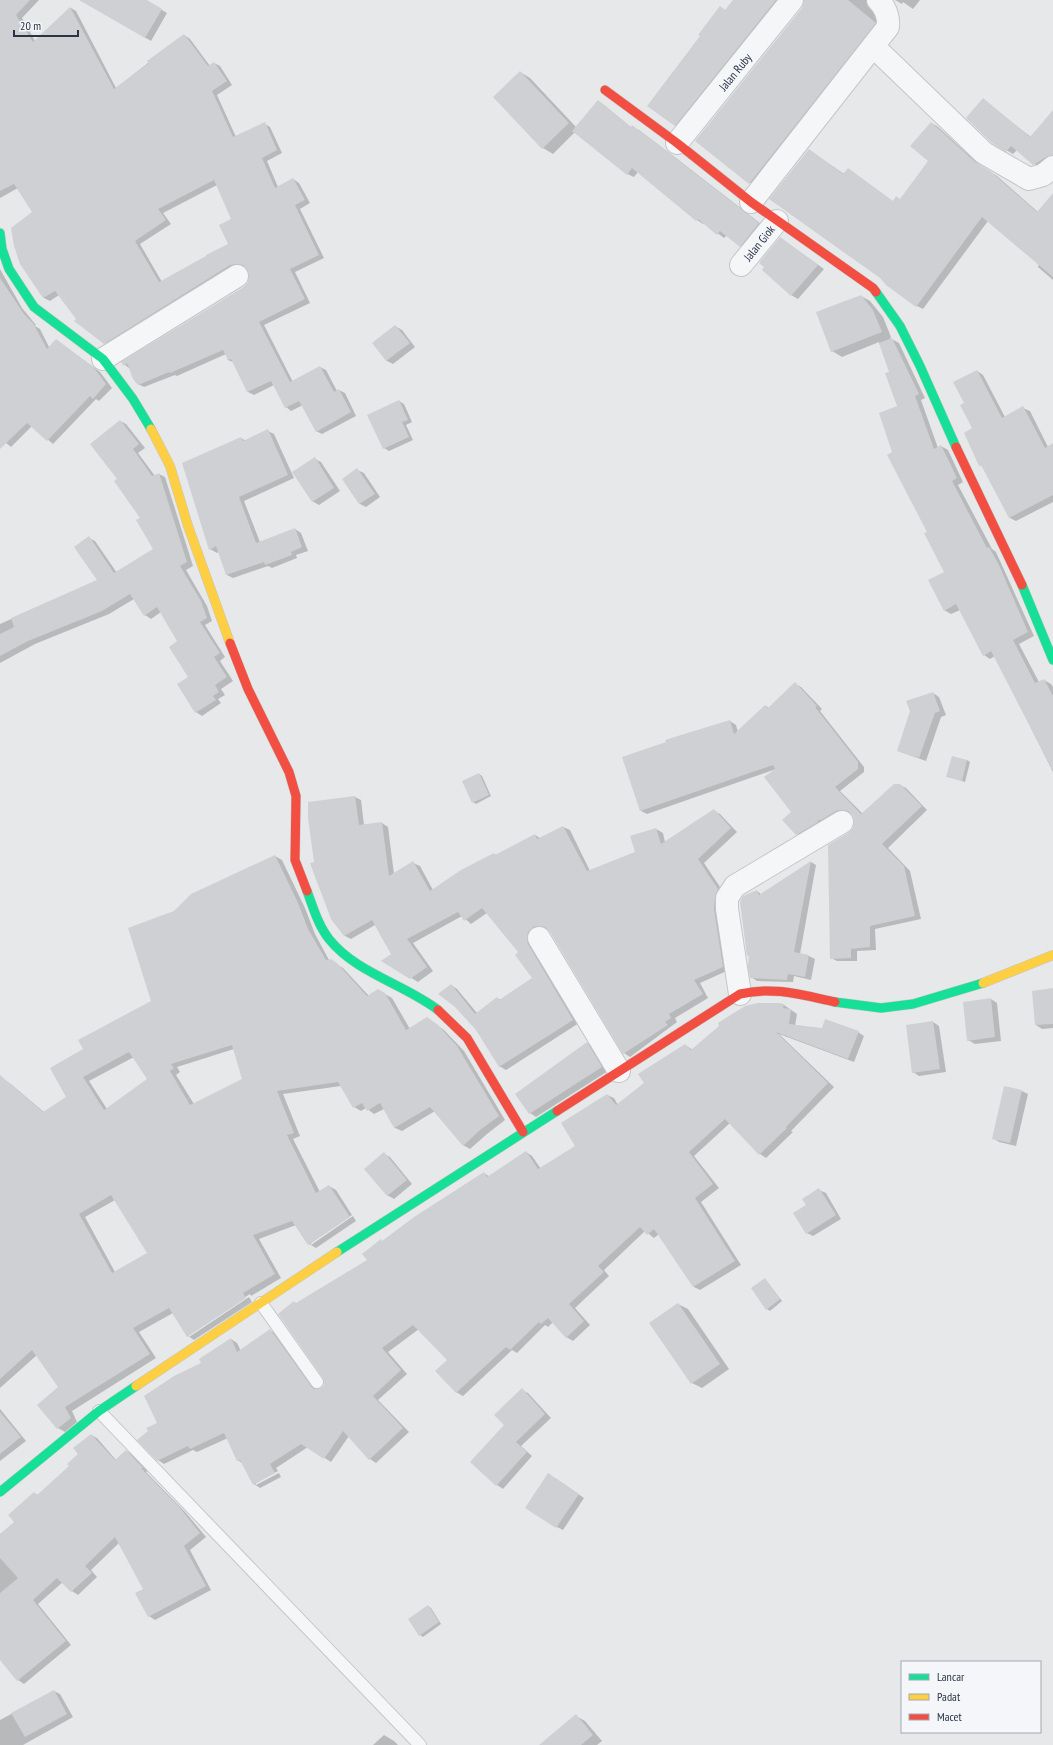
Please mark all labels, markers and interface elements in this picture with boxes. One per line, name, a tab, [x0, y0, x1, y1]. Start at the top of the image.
scale bar	[14, 12, 78, 38]
text: 20 m	[20, 18, 41, 33]
street label: Jalan Ruby	[715, 50, 755, 94]
street label: Jalan Giok	[739, 222, 778, 265]
legend	[901, 1661, 1041, 1733]
text: Lancar	[937, 1669, 965, 1684]
text: Padat	[937, 1689, 961, 1704]
text: Macet	[937, 1709, 962, 1724]

